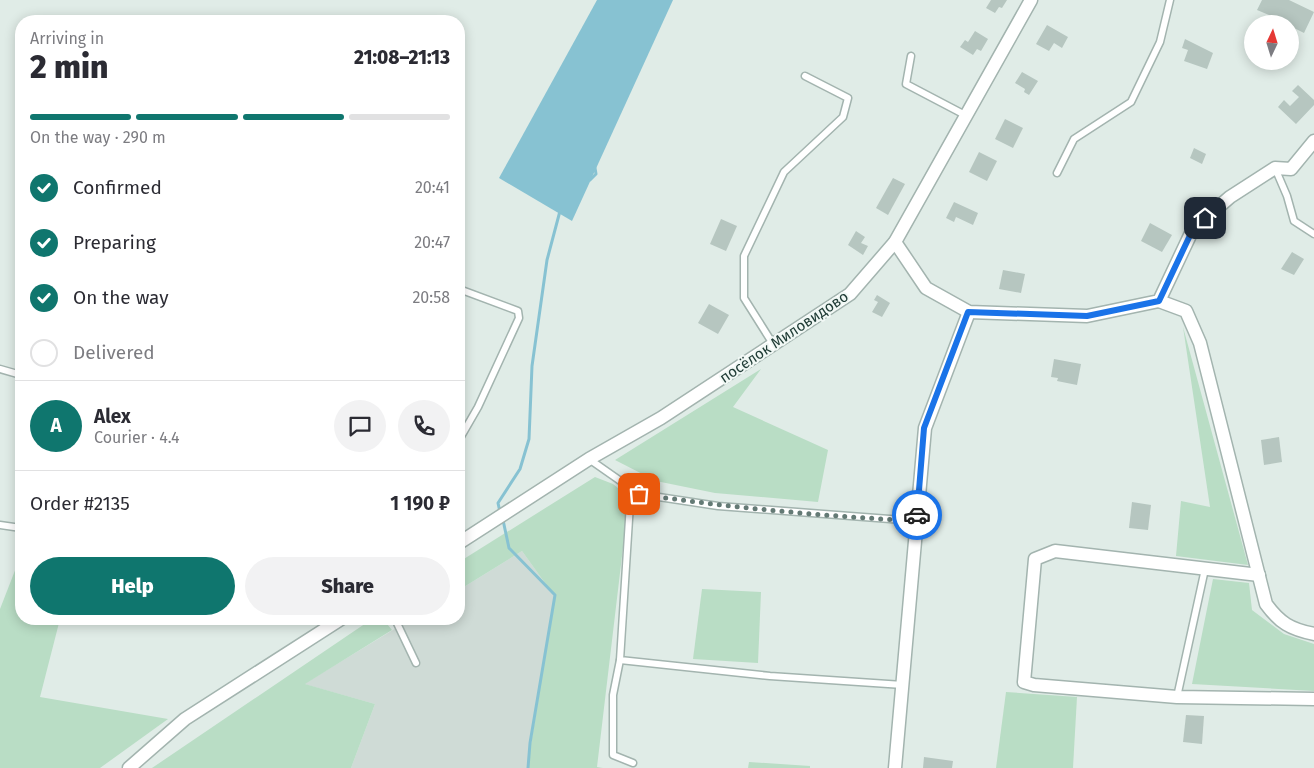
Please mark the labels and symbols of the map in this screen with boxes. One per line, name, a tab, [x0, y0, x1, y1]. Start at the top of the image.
north arrow	[1244, 15, 1299, 70]
pin	[1184, 197, 1226, 239]
street label: посёлок Миловидово	[716, 287, 852, 387]
pin	[618, 473, 660, 515]
courier	[892, 490, 942, 540]

